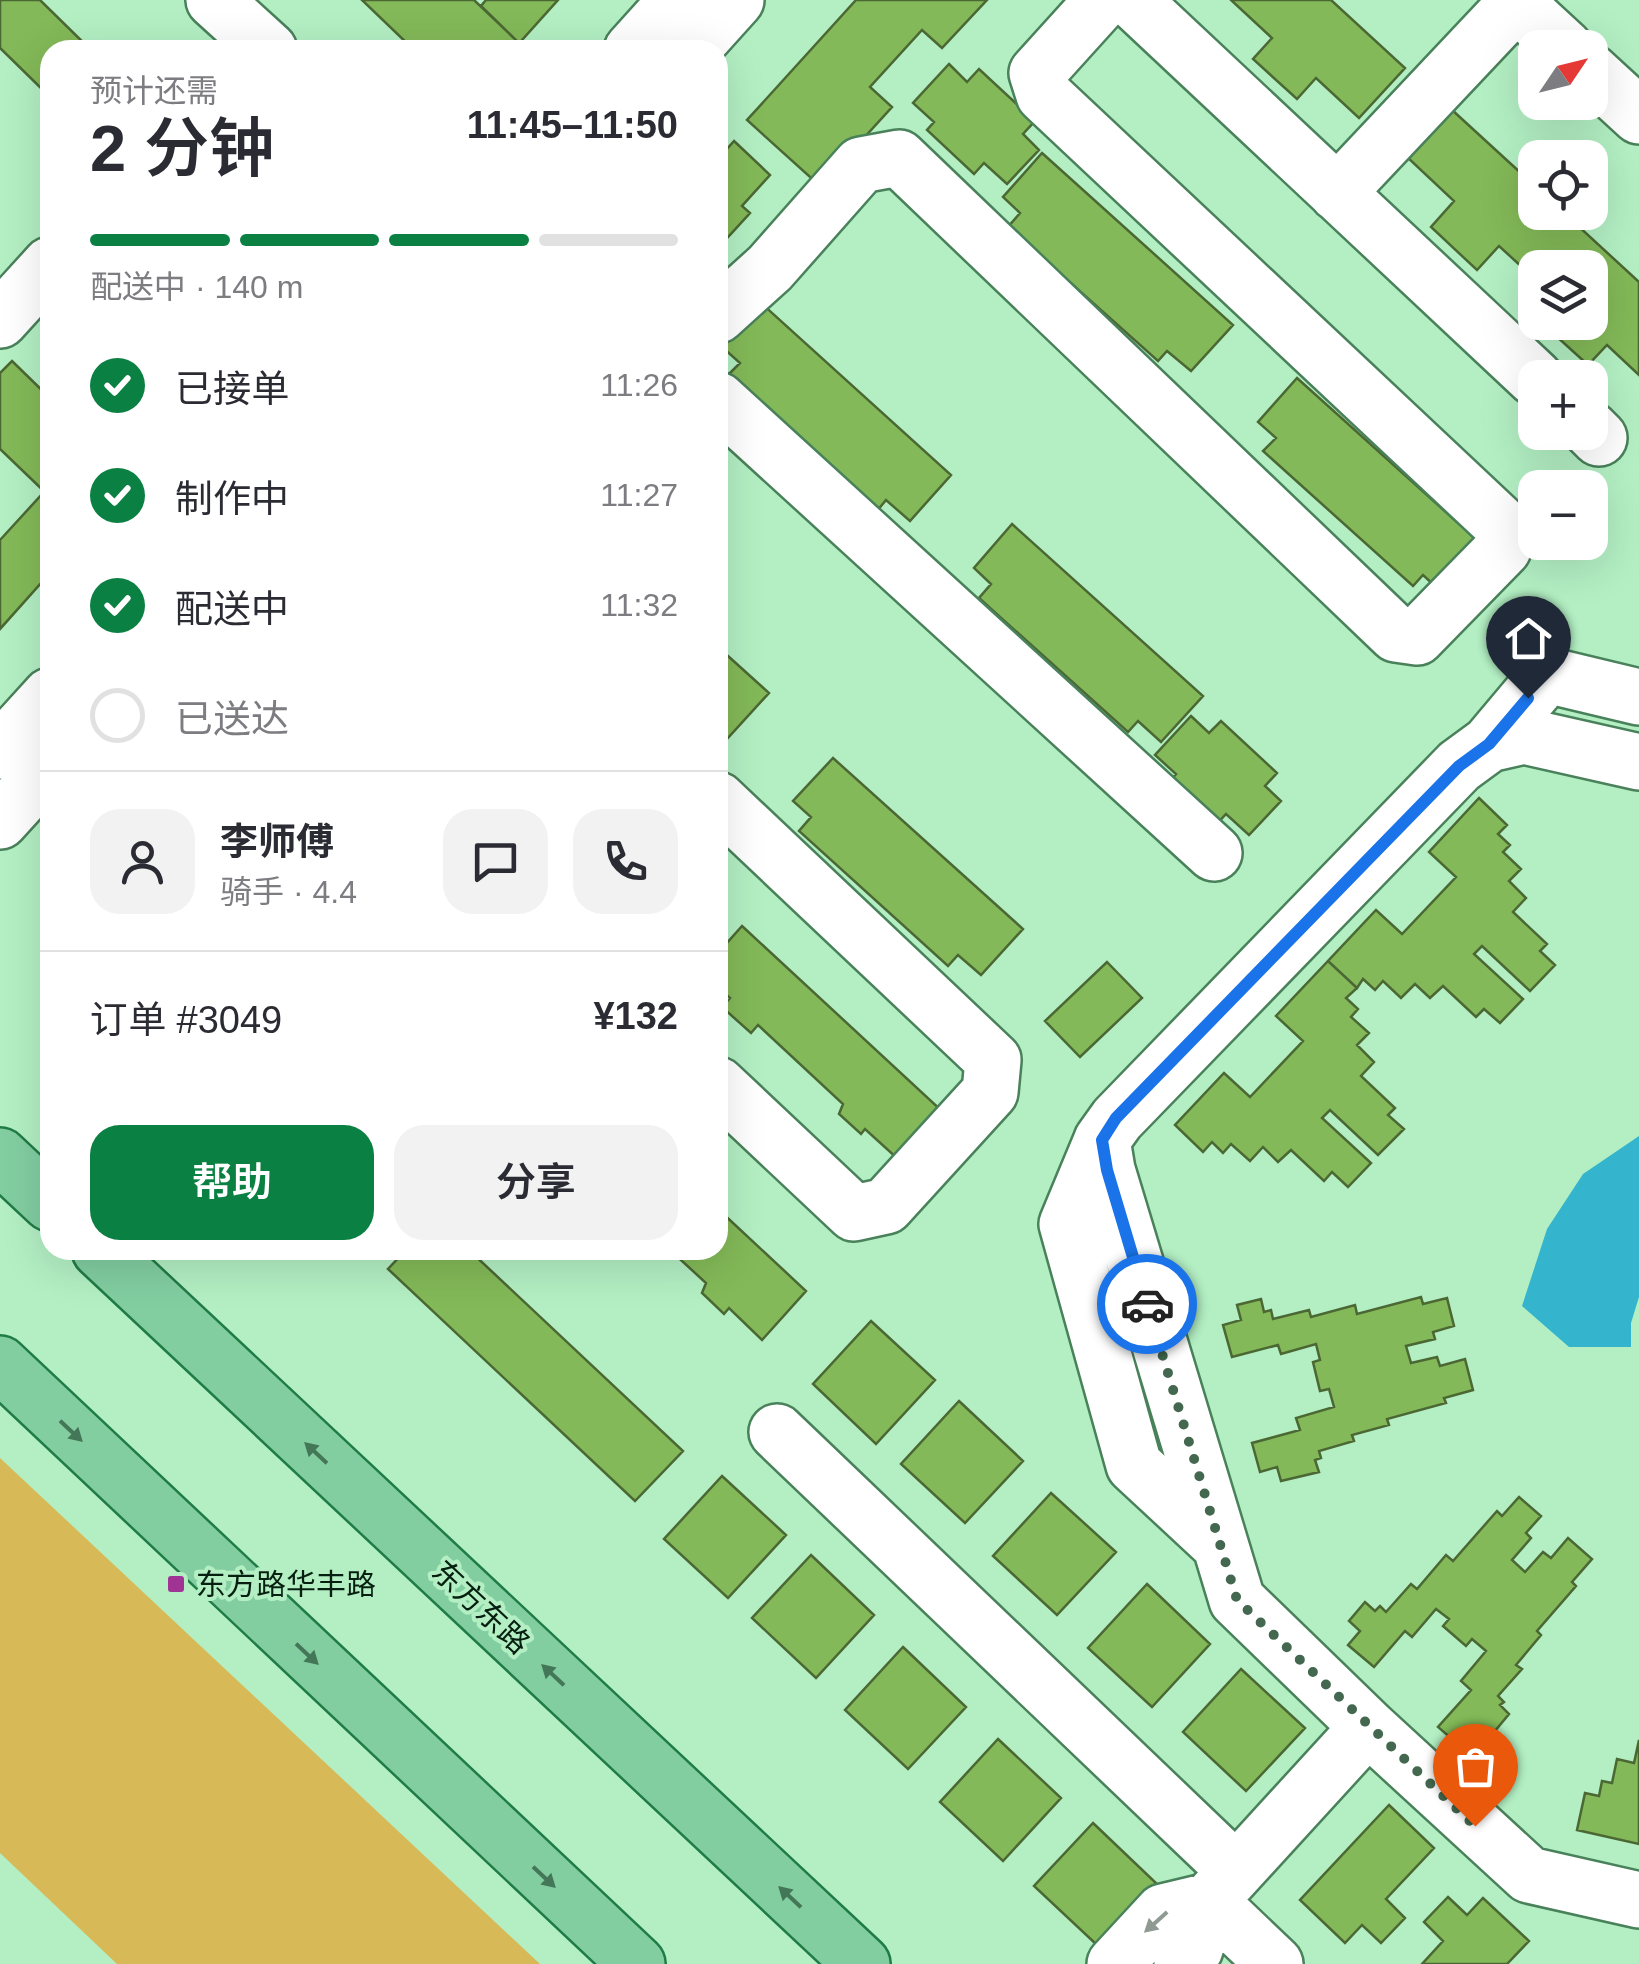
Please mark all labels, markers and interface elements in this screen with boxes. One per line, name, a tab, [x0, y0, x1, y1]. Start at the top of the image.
north arrow	[1518, 30, 1608, 120]
map controls	[1518, 30, 1608, 560]
text: 预计还需	[90, 73, 218, 109]
text: 11:45–11:50	[467, 104, 678, 146]
text: 2 分钟	[90, 112, 274, 185]
button: locate	[1518, 140, 1608, 230]
button: layers	[1518, 250, 1608, 340]
text: 配送中 · 140 m	[90, 269, 303, 305]
icon: check	[90, 358, 145, 413]
button: +	[1518, 360, 1608, 450]
text: 11:26	[600, 367, 678, 403]
text: 已接单	[175, 368, 289, 410]
icon: check	[90, 468, 145, 523]
button: −	[1518, 470, 1608, 560]
text: 11:27	[600, 477, 678, 513]
text: 制作中	[175, 478, 289, 520]
icon: check	[90, 578, 145, 633]
text: 11:32	[600, 587, 678, 623]
text: 配送中	[175, 588, 289, 630]
pin	[1486, 596, 1571, 699]
icon: home	[1501, 611, 1556, 666]
text: 已送达	[175, 698, 289, 740]
button: person	[90, 809, 195, 914]
button: chat	[443, 809, 548, 914]
button: phone	[573, 809, 678, 914]
text: 李师傅	[220, 821, 334, 863]
text: 骑手 · 4.4	[220, 874, 357, 910]
text: ¥132	[593, 995, 678, 1037]
text: 订单 #3049	[90, 999, 282, 1041]
button: 帮助	[90, 1125, 374, 1240]
button: 分享	[394, 1125, 678, 1240]
courier	[1097, 1254, 1197, 1354]
icon: car	[1120, 1277, 1175, 1332]
one-way arrow	[58, 1419, 82, 1442]
one-way arrow	[305, 1442, 329, 1465]
street label: 东方东路	[426, 1554, 536, 1660]
place label: 东方路华丰路	[196, 1568, 376, 1601]
marker: 东方路华丰路	[165, 1573, 187, 1595]
one-way arrow	[295, 1642, 319, 1665]
one-way arrow	[542, 1664, 566, 1687]
pin	[1433, 1724, 1518, 1827]
icon: bag	[1448, 1739, 1503, 1794]
one-way arrow	[532, 1865, 556, 1888]
one-way arrow	[779, 1886, 803, 1909]
one-way arrow	[1144, 1911, 1169, 1933]

